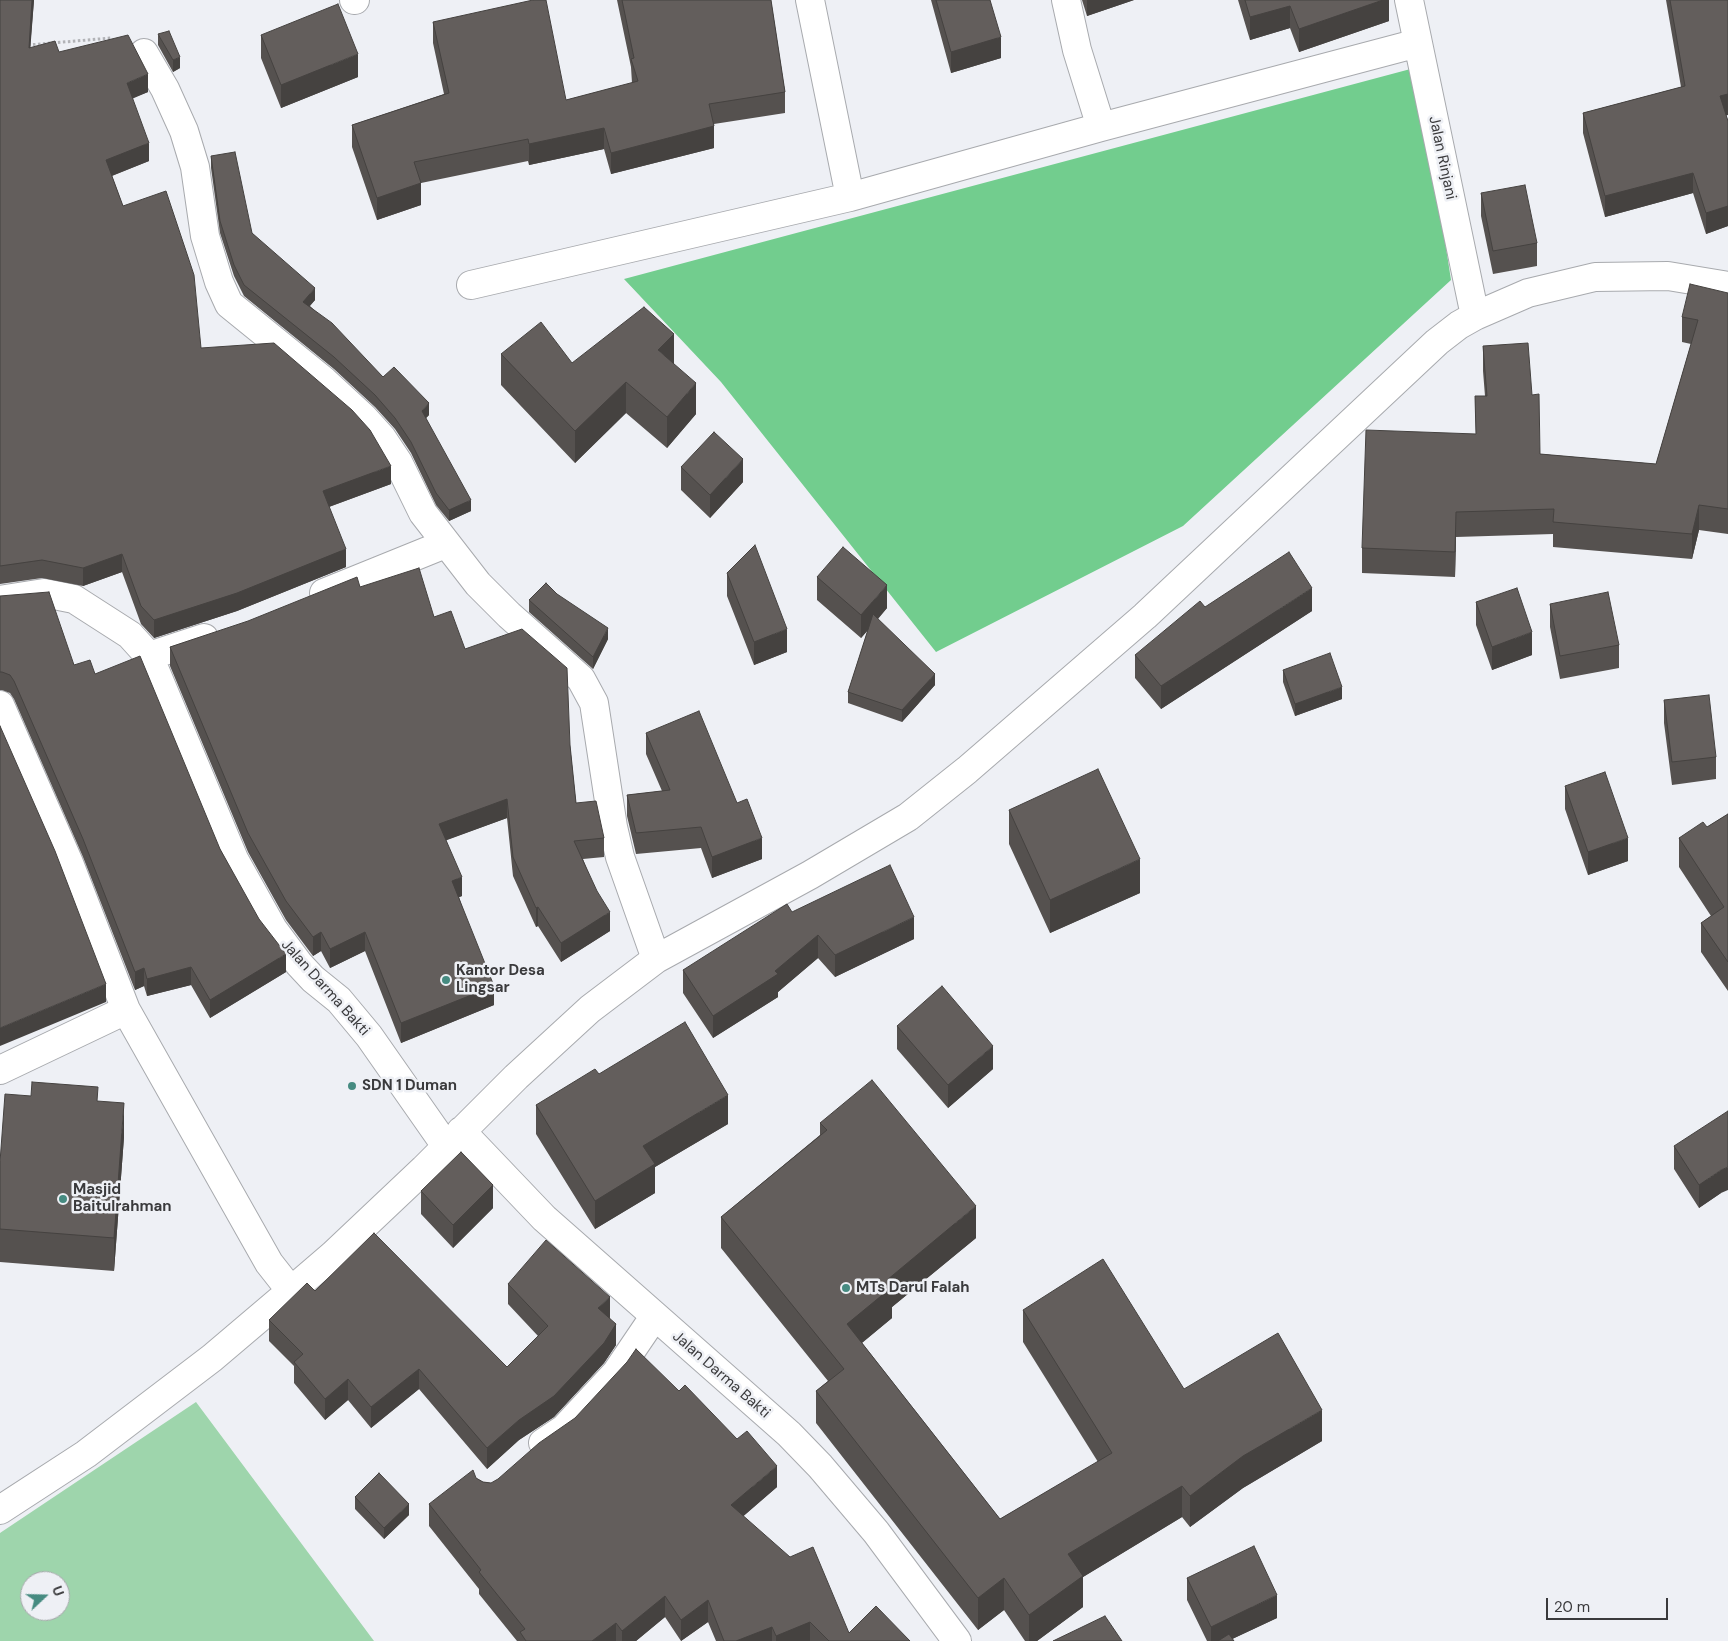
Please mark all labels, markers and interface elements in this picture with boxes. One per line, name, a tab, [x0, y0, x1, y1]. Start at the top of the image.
street label: Jalan Rinjani	[1424, 115, 1460, 201]
street label: Jalan Darma Bakti	[277, 936, 373, 1040]
place label: Kantor Desa Lingsar	[456, 962, 545, 997]
marker: Kantor Desa Lingsar	[440, 974, 452, 986]
place label: SDN 1 Duman	[362, 1077, 457, 1095]
marker: SDN 1 Duman	[346, 1080, 358, 1092]
place label: Masjid Baitulrahman	[73, 1181, 172, 1216]
marker: Masjid Baitulrahman	[57, 1193, 69, 1205]
place label: MTs Darul Falah	[856, 1279, 970, 1297]
marker: MTs Darul Falah	[840, 1282, 852, 1294]
street label: Jalan Darma Bakti	[668, 1328, 774, 1422]
north arrow	[20, 1571, 70, 1621]
text: U	[48, 1583, 68, 1599]
scale bar	[1548, 1588, 1670, 1620]
text: 20 m	[1554, 1597, 1590, 1617]

